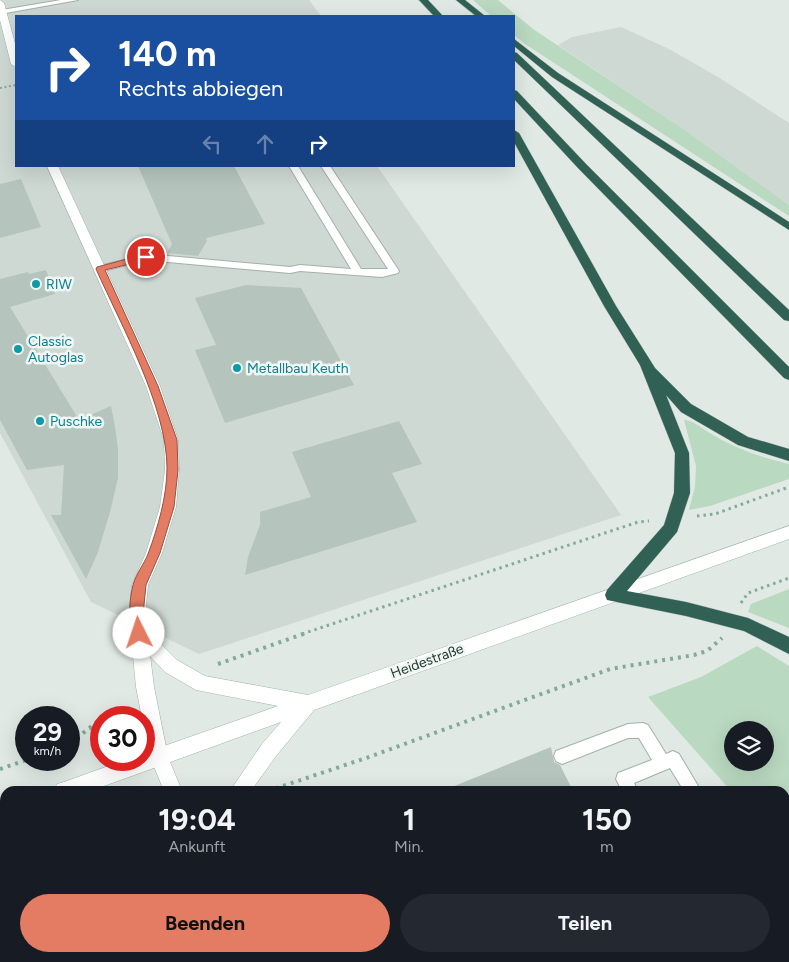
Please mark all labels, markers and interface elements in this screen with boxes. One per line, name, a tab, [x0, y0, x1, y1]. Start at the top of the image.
text: 140 m	[118, 33, 216, 75]
icon: right	[35, 35, 100, 100]
text: Rechts abbiegen	[118, 75, 283, 102]
icon: left	[198, 130, 226, 158]
icon: ahead	[251, 130, 279, 158]
icon: right	[304, 130, 332, 158]
pin	[125, 236, 167, 278]
icon: arrive	[132, 243, 160, 271]
place label: RIW	[46, 276, 73, 293]
marker: RIW	[30, 278, 42, 290]
place label: Classic Autoglas	[28, 333, 84, 366]
marker: Classic Autoglas	[12, 343, 24, 355]
place label: Metallbau Keuth	[247, 360, 349, 377]
marker: Metallbau Keuth	[231, 362, 243, 374]
place label: Puschke	[50, 413, 102, 430]
marker: Puschke	[34, 415, 46, 427]
position arrow	[112, 606, 164, 658]
street label: Heidestraße	[388, 640, 466, 682]
speed limit sign: 30	[90, 706, 155, 771]
text: 29	[33, 717, 62, 747]
map controls	[724, 721, 774, 771]
button: layers	[724, 721, 774, 771]
text: km/h	[34, 744, 61, 758]
text: 19:04	[158, 801, 236, 838]
text: 1	[403, 801, 415, 838]
text: 150	[582, 801, 632, 838]
text: Ankunft	[168, 837, 226, 856]
text: Min.	[394, 837, 424, 856]
text: m	[600, 837, 614, 856]
button: Beenden	[20, 894, 390, 952]
button: Teilen	[400, 894, 770, 952]

